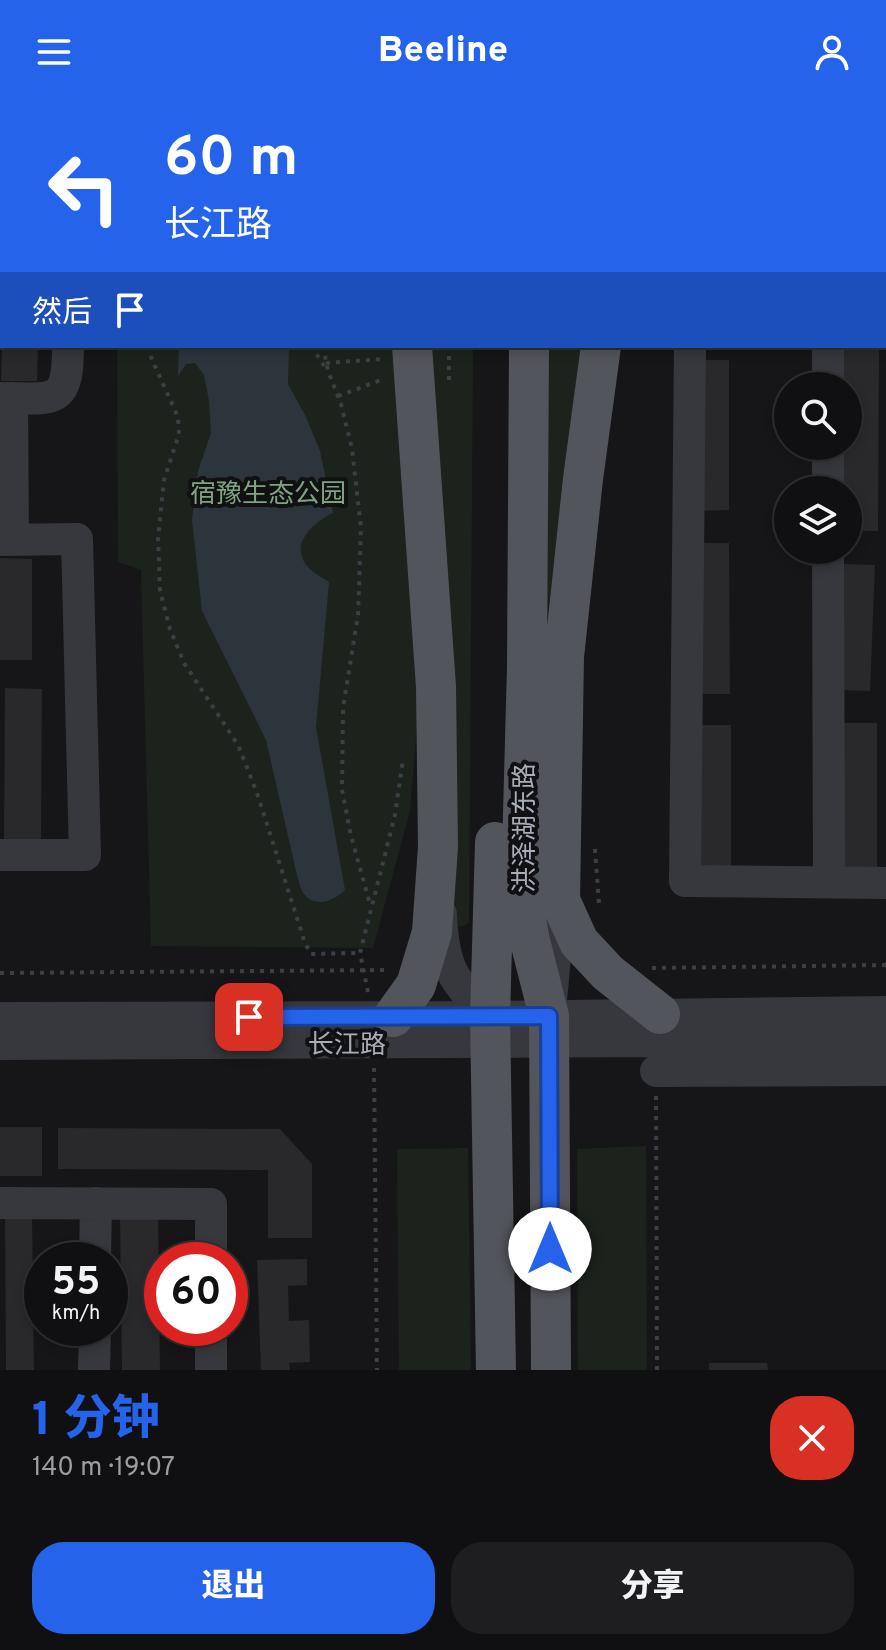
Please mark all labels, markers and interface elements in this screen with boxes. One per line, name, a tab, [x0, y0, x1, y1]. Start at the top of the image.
text: Beeline	[378, 29, 508, 75]
icon: menu	[32, 30, 76, 74]
icon: person	[810, 30, 854, 74]
text: 60 m	[164, 125, 298, 195]
icon: left	[32, 136, 136, 240]
text: 长江路	[164, 204, 272, 250]
icon: arrive	[108, 288, 152, 332]
text: 然后	[32, 296, 92, 333]
map controls	[774, 372, 862, 564]
button: search	[774, 372, 862, 460]
button: layers	[774, 476, 862, 564]
park label: 宿豫生态公园	[190, 479, 346, 512]
street label: 洪泽湖东路	[510, 763, 543, 893]
pin	[215, 983, 283, 1051]
icon: arrive	[227, 995, 271, 1039]
street label: 长江路	[308, 1030, 386, 1063]
position arrow	[508, 1207, 592, 1291]
speed limit sign: 60	[144, 1242, 248, 1346]
text: 55	[52, 1259, 100, 1309]
text: km/h	[52, 1301, 100, 1327]
text: 1 分钟	[32, 1392, 160, 1452]
button: close	[770, 1396, 854, 1480]
text: 140 m · 19:07	[32, 1452, 175, 1485]
button: 退出	[32, 1542, 435, 1634]
button: 分享	[451, 1542, 854, 1634]

